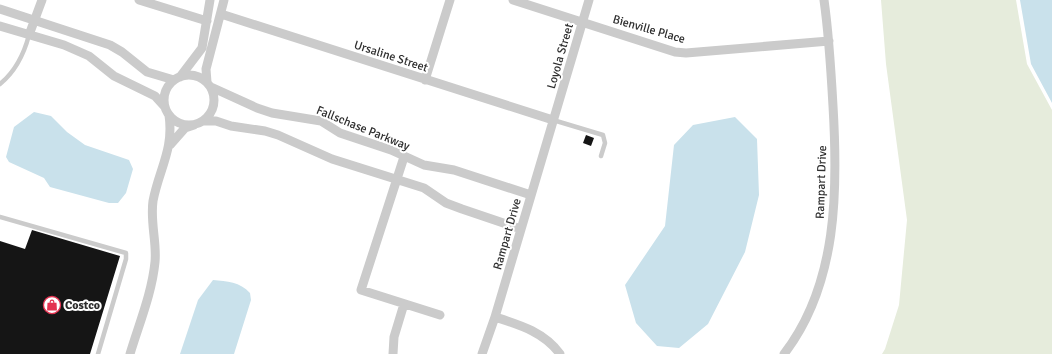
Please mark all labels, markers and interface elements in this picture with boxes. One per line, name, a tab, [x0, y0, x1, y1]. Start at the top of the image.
street label: Bienville Place	[611, 12, 687, 47]
street label: Loyola Street	[544, 22, 577, 91]
street label: Ursaline Street	[352, 37, 430, 76]
street label: Fallschase Parkway	[314, 103, 412, 154]
street label: Rampart Drive	[813, 145, 830, 219]
street label: Rampart Drive	[490, 197, 525, 272]
shop icon: Costco	[42, 295, 62, 315]
place label: Costco	[65, 298, 100, 313]

